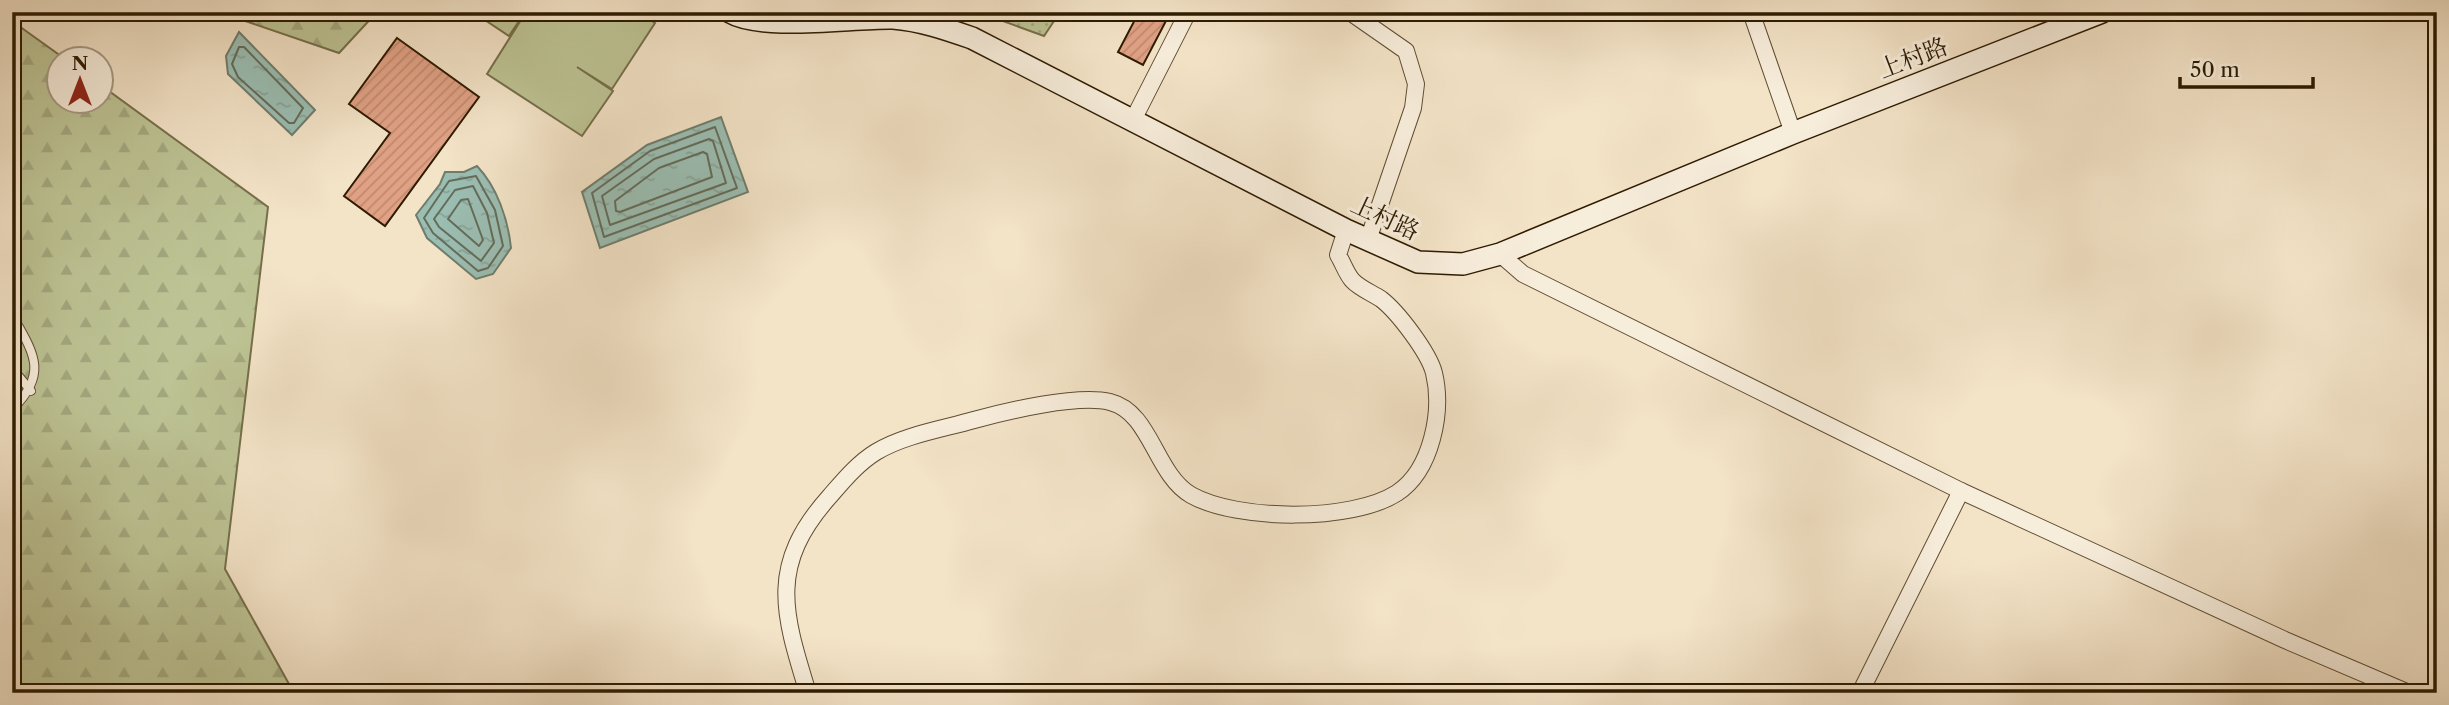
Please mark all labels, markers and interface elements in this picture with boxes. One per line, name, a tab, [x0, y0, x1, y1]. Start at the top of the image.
street label: 上村路	[1874, 31, 1952, 84]
north arrow	[46, 46, 116, 116]
scale bar	[2180, 46, 2312, 90]
text: N	[72, 52, 88, 75]
text: 50 m	[2190, 57, 2240, 82]
street label: 上村路	[1346, 189, 1424, 246]

